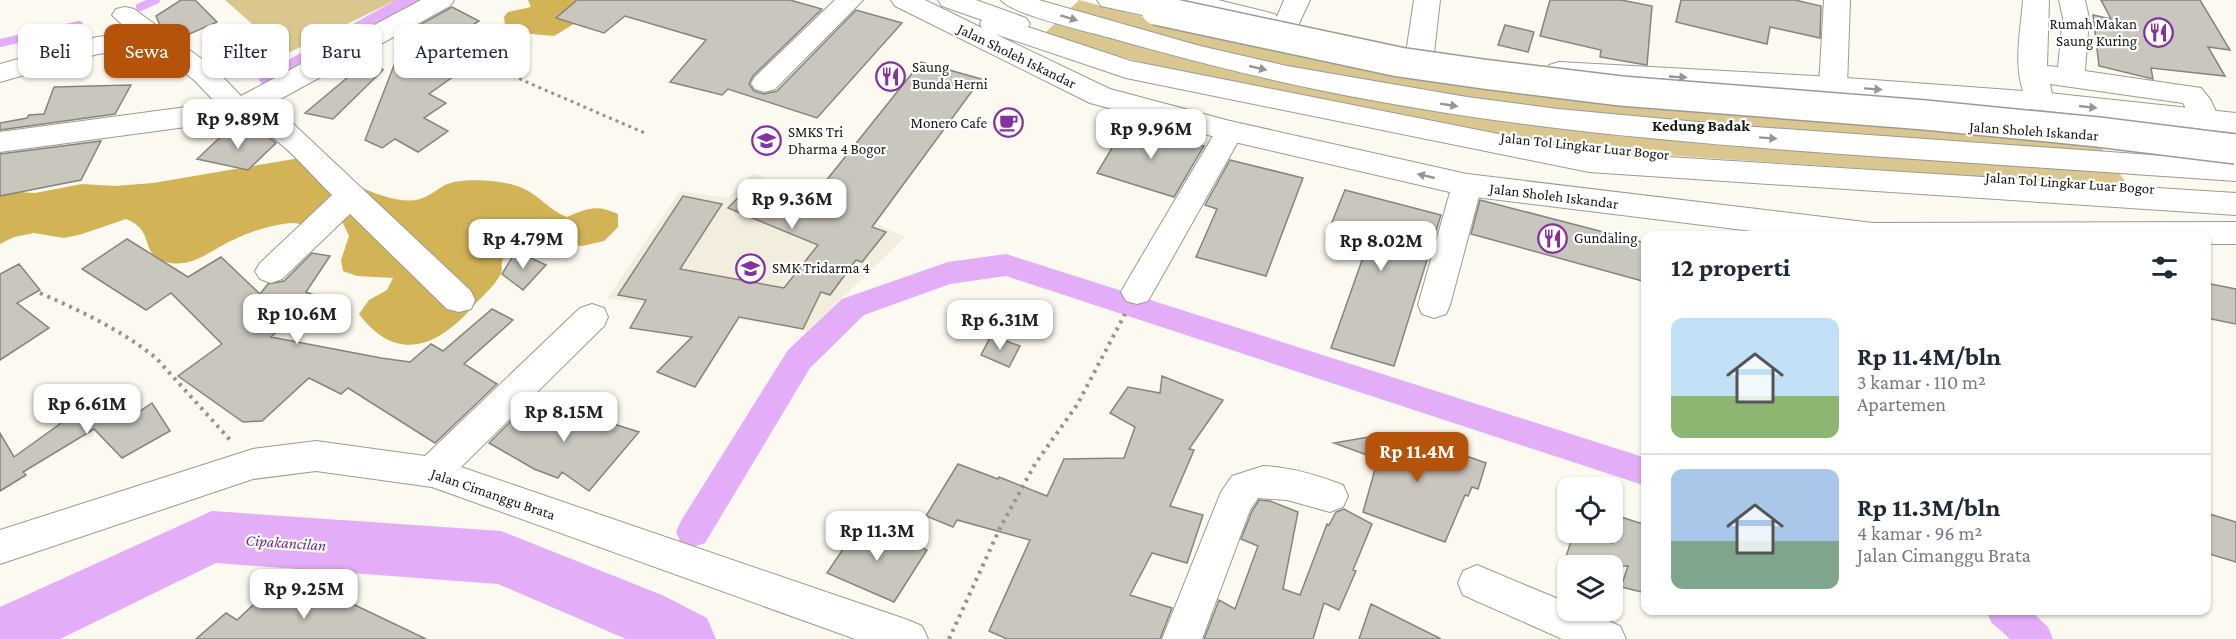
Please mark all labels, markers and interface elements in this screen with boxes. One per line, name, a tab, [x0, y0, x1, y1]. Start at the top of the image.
one-way arrow	[1060, 14, 1078, 23]
place label: Rumah Makan Saung Kuring	[2050, 16, 2137, 50]
restaurant icon: Rumah Makan Saung Kuring	[2142, 17, 2174, 49]
street label: Jalan Sholeh Iskandar	[953, 19, 1079, 93]
chip: Beli	[18, 24, 92, 78]
chip: Sewa	[104, 24, 190, 78]
chip: Filter	[202, 24, 289, 78]
chip: Baru	[301, 24, 382, 78]
chip: Apartemen	[394, 24, 530, 78]
place label: Saung Bunda Herni	[912, 59, 988, 92]
restaurant icon: Saung Bunda Herni	[875, 60, 907, 92]
one-way arrow	[1248, 64, 1267, 74]
one-way arrow	[1669, 73, 1688, 82]
one-way arrow	[1864, 84, 1883, 94]
pin: Rp 9.89M	[176, 99, 300, 150]
one-way arrow	[1440, 100, 1459, 109]
one-way arrow	[2079, 102, 2098, 111]
text: Rp 9.89M	[197, 107, 279, 129]
cafe icon: Monero Cafe	[992, 107, 1024, 139]
pin: Rp 9.96M	[1089, 109, 1213, 160]
place label: Monero Cafe	[911, 115, 987, 131]
text: Rp 9.96M	[1110, 117, 1192, 139]
district label: Kedung Badak	[1652, 117, 1750, 134]
street label: Jalan Sholeh Iskandar	[1967, 118, 2100, 145]
place label: SMKS Tri Dharma 4 Bogor	[788, 124, 887, 158]
school or university icon: SMKS Tri Dharma 4 Bogor	[751, 125, 783, 157]
street label: Jalan Tol Lingkar Luar Bogor	[1498, 129, 1671, 164]
one-way arrow	[1759, 134, 1778, 143]
street label: Jalan Tol Lingkar Luar Bogor	[1983, 169, 2156, 198]
one-way arrow	[1416, 170, 1435, 180]
pin: Rp 9.36M	[730, 179, 854, 230]
street label: Jalan Sholeh Iskandar	[1487, 180, 1620, 213]
text: Rp 9.36M	[751, 187, 833, 209]
pin: Rp 4.79M	[461, 219, 585, 270]
pin: Rp 8.02M	[1319, 221, 1443, 272]
restaurant icon: Gundaling	[1537, 222, 1569, 254]
text: Rp 4.79M	[483, 227, 563, 249]
text: Rp 8.02M	[1339, 229, 1423, 251]
place label: Gundaling	[1574, 230, 1638, 247]
icon: filters	[2148, 251, 2181, 284]
school or university icon: SMK Tridarma 4	[735, 252, 767, 284]
text: 12 properti	[1671, 253, 1790, 282]
place label: SMK Tridarma 4	[772, 260, 870, 276]
pin: Rp 10.6M	[235, 294, 359, 345]
pin: Rp 6.31M	[938, 300, 1062, 351]
text: Rp 10.6M	[257, 302, 337, 324]
text: Rp 6.31M	[961, 308, 1039, 330]
icon: home	[1719, 342, 1791, 414]
text: Rp 11.4M/bln	[1857, 342, 2001, 371]
text: 3 kamar · 110 m²	[1857, 371, 1986, 393]
pin: Rp 6.61M	[25, 384, 149, 435]
text: Rp 6.61M	[48, 392, 126, 414]
pin: Rp 8.15M	[502, 392, 626, 443]
text: Apartemen	[1857, 393, 1946, 415]
text: Rp 8.15M	[525, 400, 603, 422]
pin: Rp 11.4M	[1355, 432, 1479, 483]
text: Rp 11.4M	[1379, 440, 1455, 462]
street label: Jalan Cimanggu Brata	[427, 465, 557, 524]
map controls	[1557, 477, 1623, 621]
button: locate	[1557, 477, 1623, 543]
icon: home	[1719, 493, 1791, 565]
text: Rp 11.3M/bln	[1857, 493, 2000, 522]
pin: Rp 11.3M	[815, 511, 939, 562]
text: Rp 11.3M	[840, 519, 914, 541]
text: 4 kamar · 96 m²	[1857, 522, 1982, 544]
water label: Cipakancilan	[245, 531, 327, 555]
text: Jalan Cimanggu Brata	[1857, 544, 2031, 566]
button: layers	[1557, 555, 1623, 621]
pin: Rp 9.25M	[242, 569, 366, 620]
text: Rp 9.25M	[264, 577, 344, 599]

